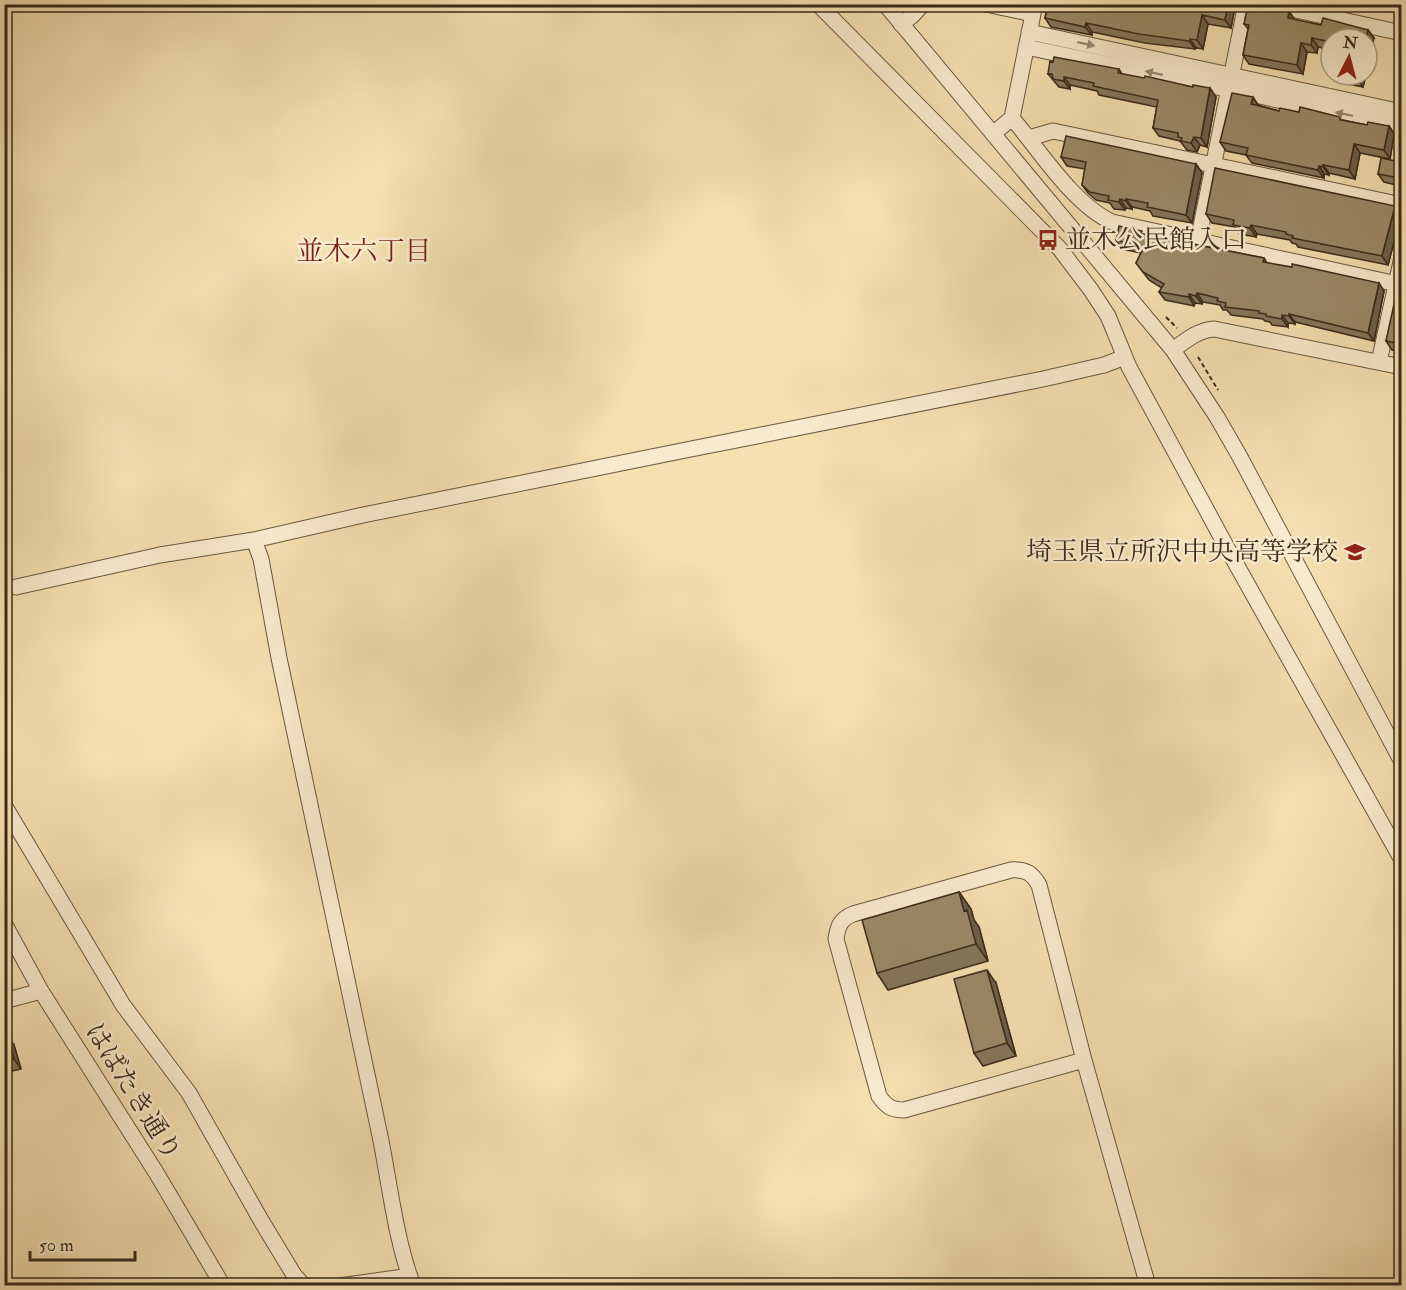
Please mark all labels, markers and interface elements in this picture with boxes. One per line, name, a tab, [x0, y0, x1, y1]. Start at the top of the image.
north arrow	[1319, 27, 1379, 87]
text: N	[1341, 32, 1359, 54]
one-way arrow	[1077, 40, 1096, 49]
one-way arrow	[1144, 68, 1163, 77]
one-way arrow	[1335, 109, 1354, 118]
place label: 並木公民館入口	[1065, 224, 1247, 256]
bus stop icon: 並木公民館入口	[1036, 228, 1060, 252]
district label: 並木六丁目	[297, 235, 432, 268]
place label: 埼玉県立所沢中央高等学校	[1026, 536, 1338, 568]
school or university icon: 埼玉県立所沢中央高等学校	[1343, 540, 1367, 564]
street label: はばたき通り	[78, 1017, 188, 1167]
scale bar	[30, 1224, 135, 1262]
text: 50 m	[39, 1234, 74, 1257]

